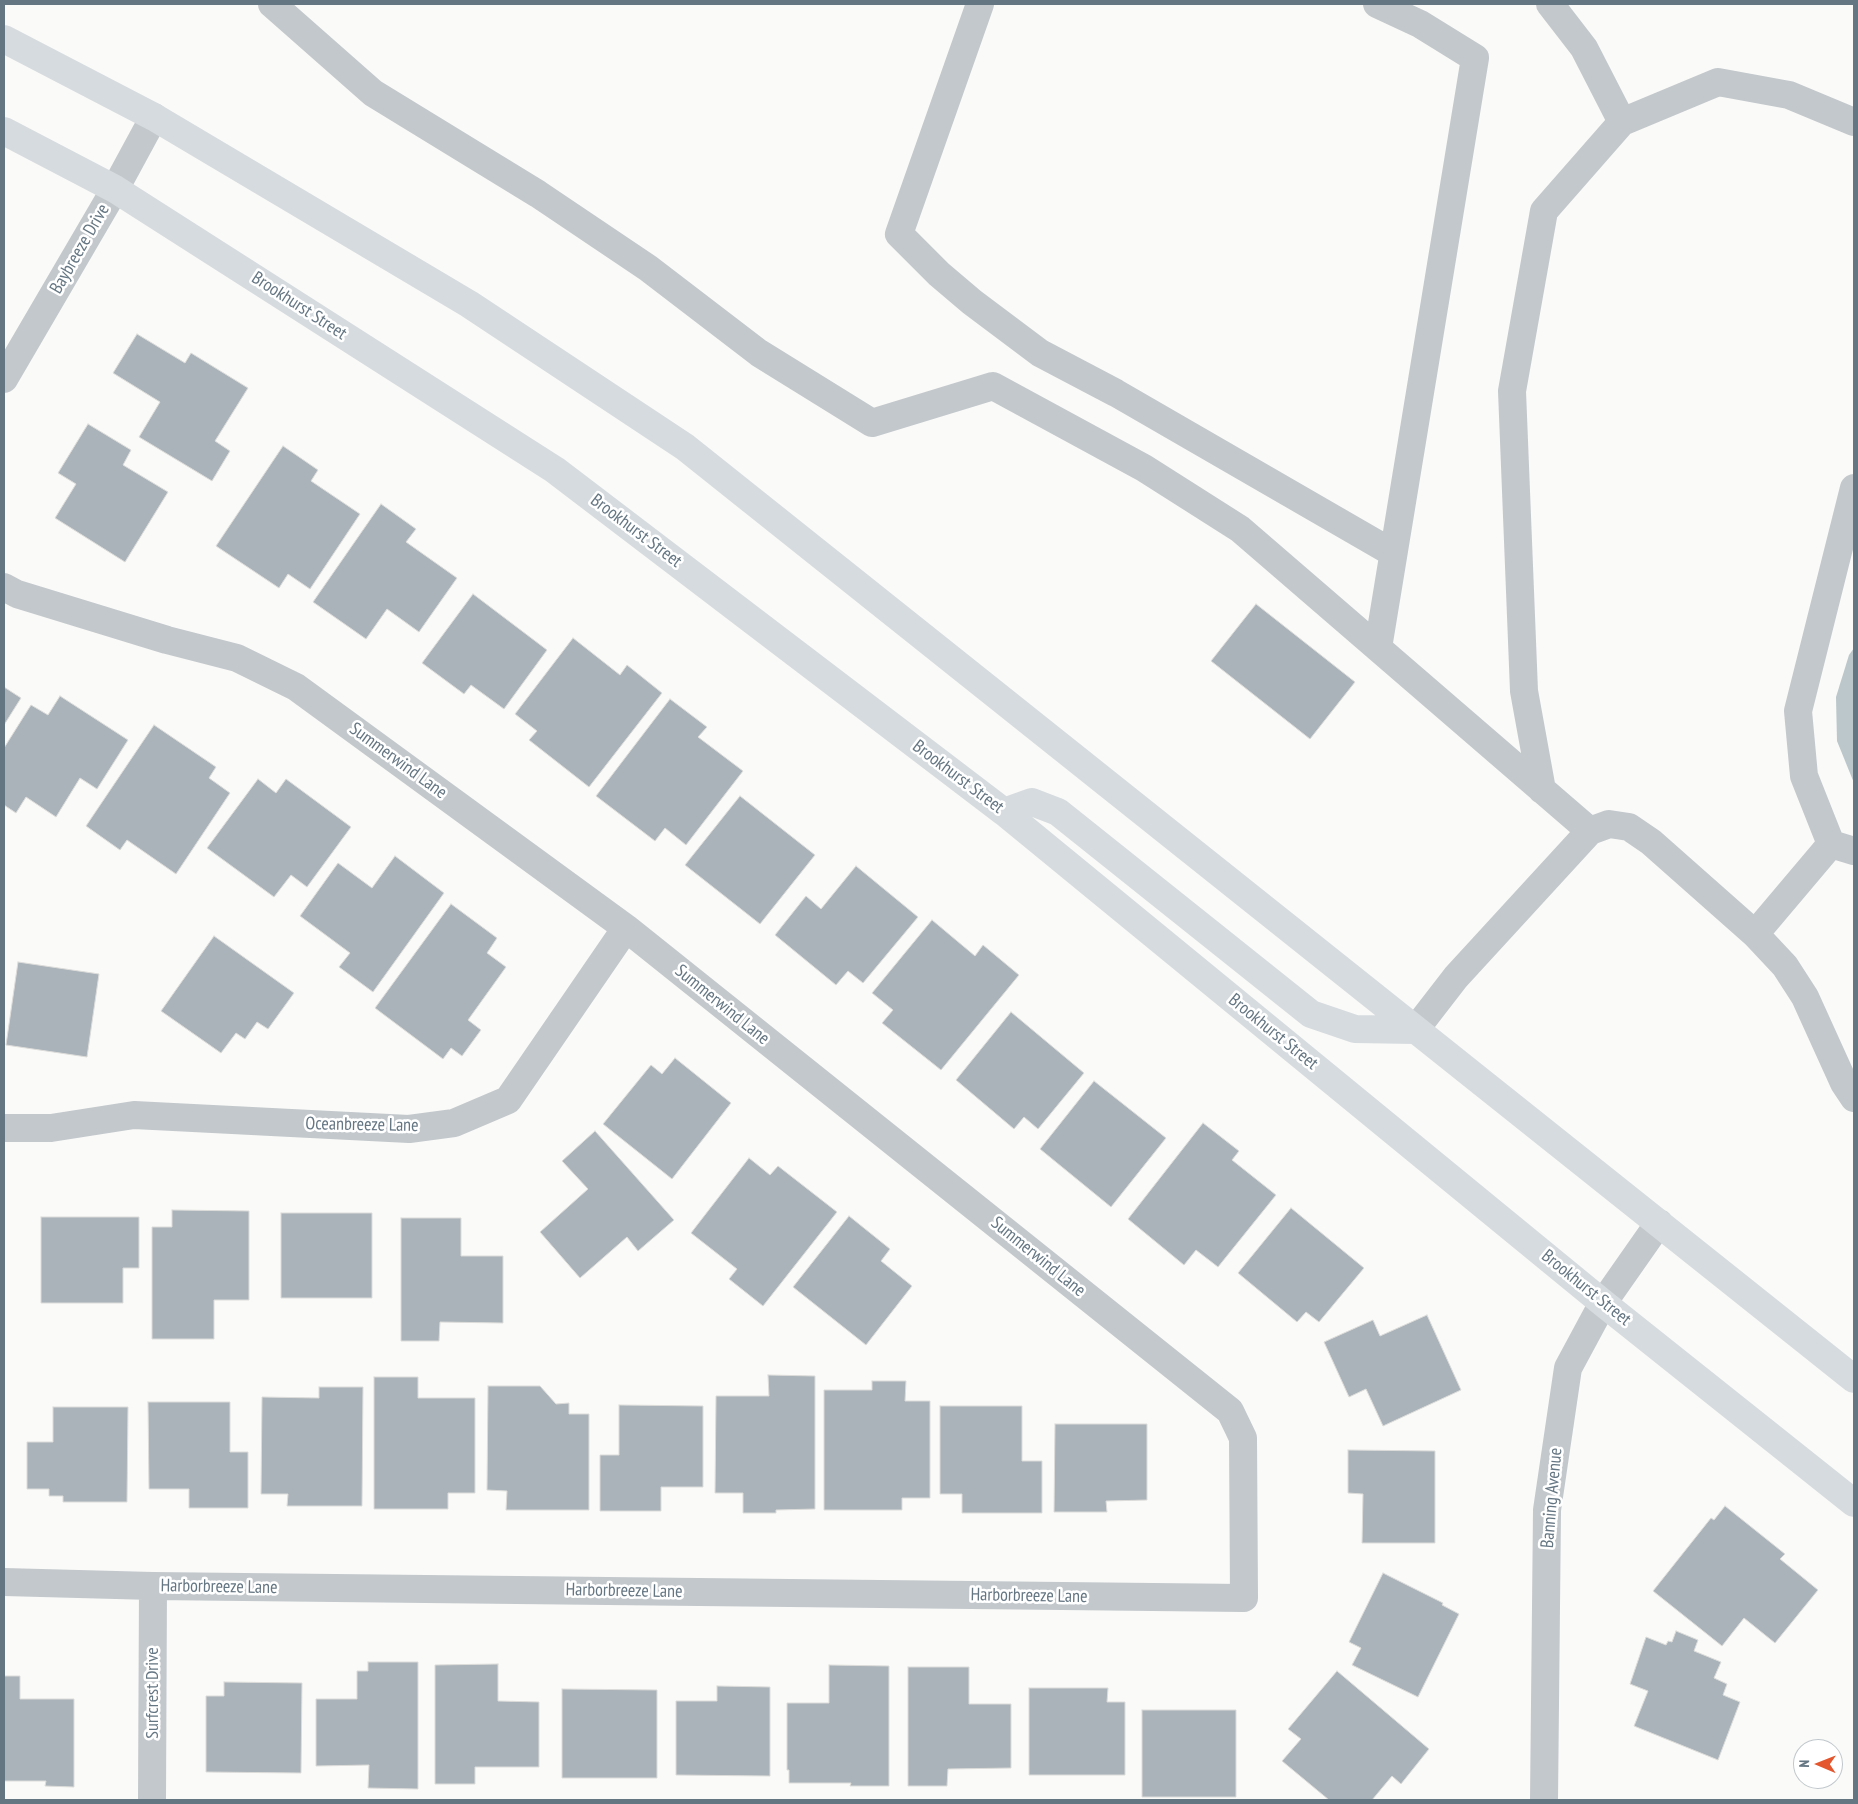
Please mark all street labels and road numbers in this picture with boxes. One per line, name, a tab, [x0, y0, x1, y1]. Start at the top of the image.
street label: Baybreeze Drive	[46, 200, 114, 298]
street label: Brookhurst Street	[248, 267, 350, 345]
street label: Brookhurst Street	[586, 490, 686, 572]
street label: Summerwind Lane	[345, 718, 451, 804]
street label: Brookhurst Street	[908, 736, 1008, 818]
street label: Summerwind Lane	[670, 960, 774, 1050]
street label: Brookhurst Street	[1224, 989, 1322, 1075]
street label: Oceanbreeze Lane	[305, 1113, 419, 1137]
street label: Summerwind Lane	[986, 1212, 1090, 1302]
street label: Brookhurst Street	[1537, 1245, 1635, 1331]
street label: Banning Avenue	[1537, 1447, 1567, 1549]
street label: Harborbreeze Lane	[160, 1575, 278, 1599]
street label: Harborbreeze Lane	[565, 1579, 683, 1603]
street label: Harborbreeze Lane	[970, 1584, 1088, 1608]
street label: Surfcrest Drive	[142, 1647, 164, 1739]

